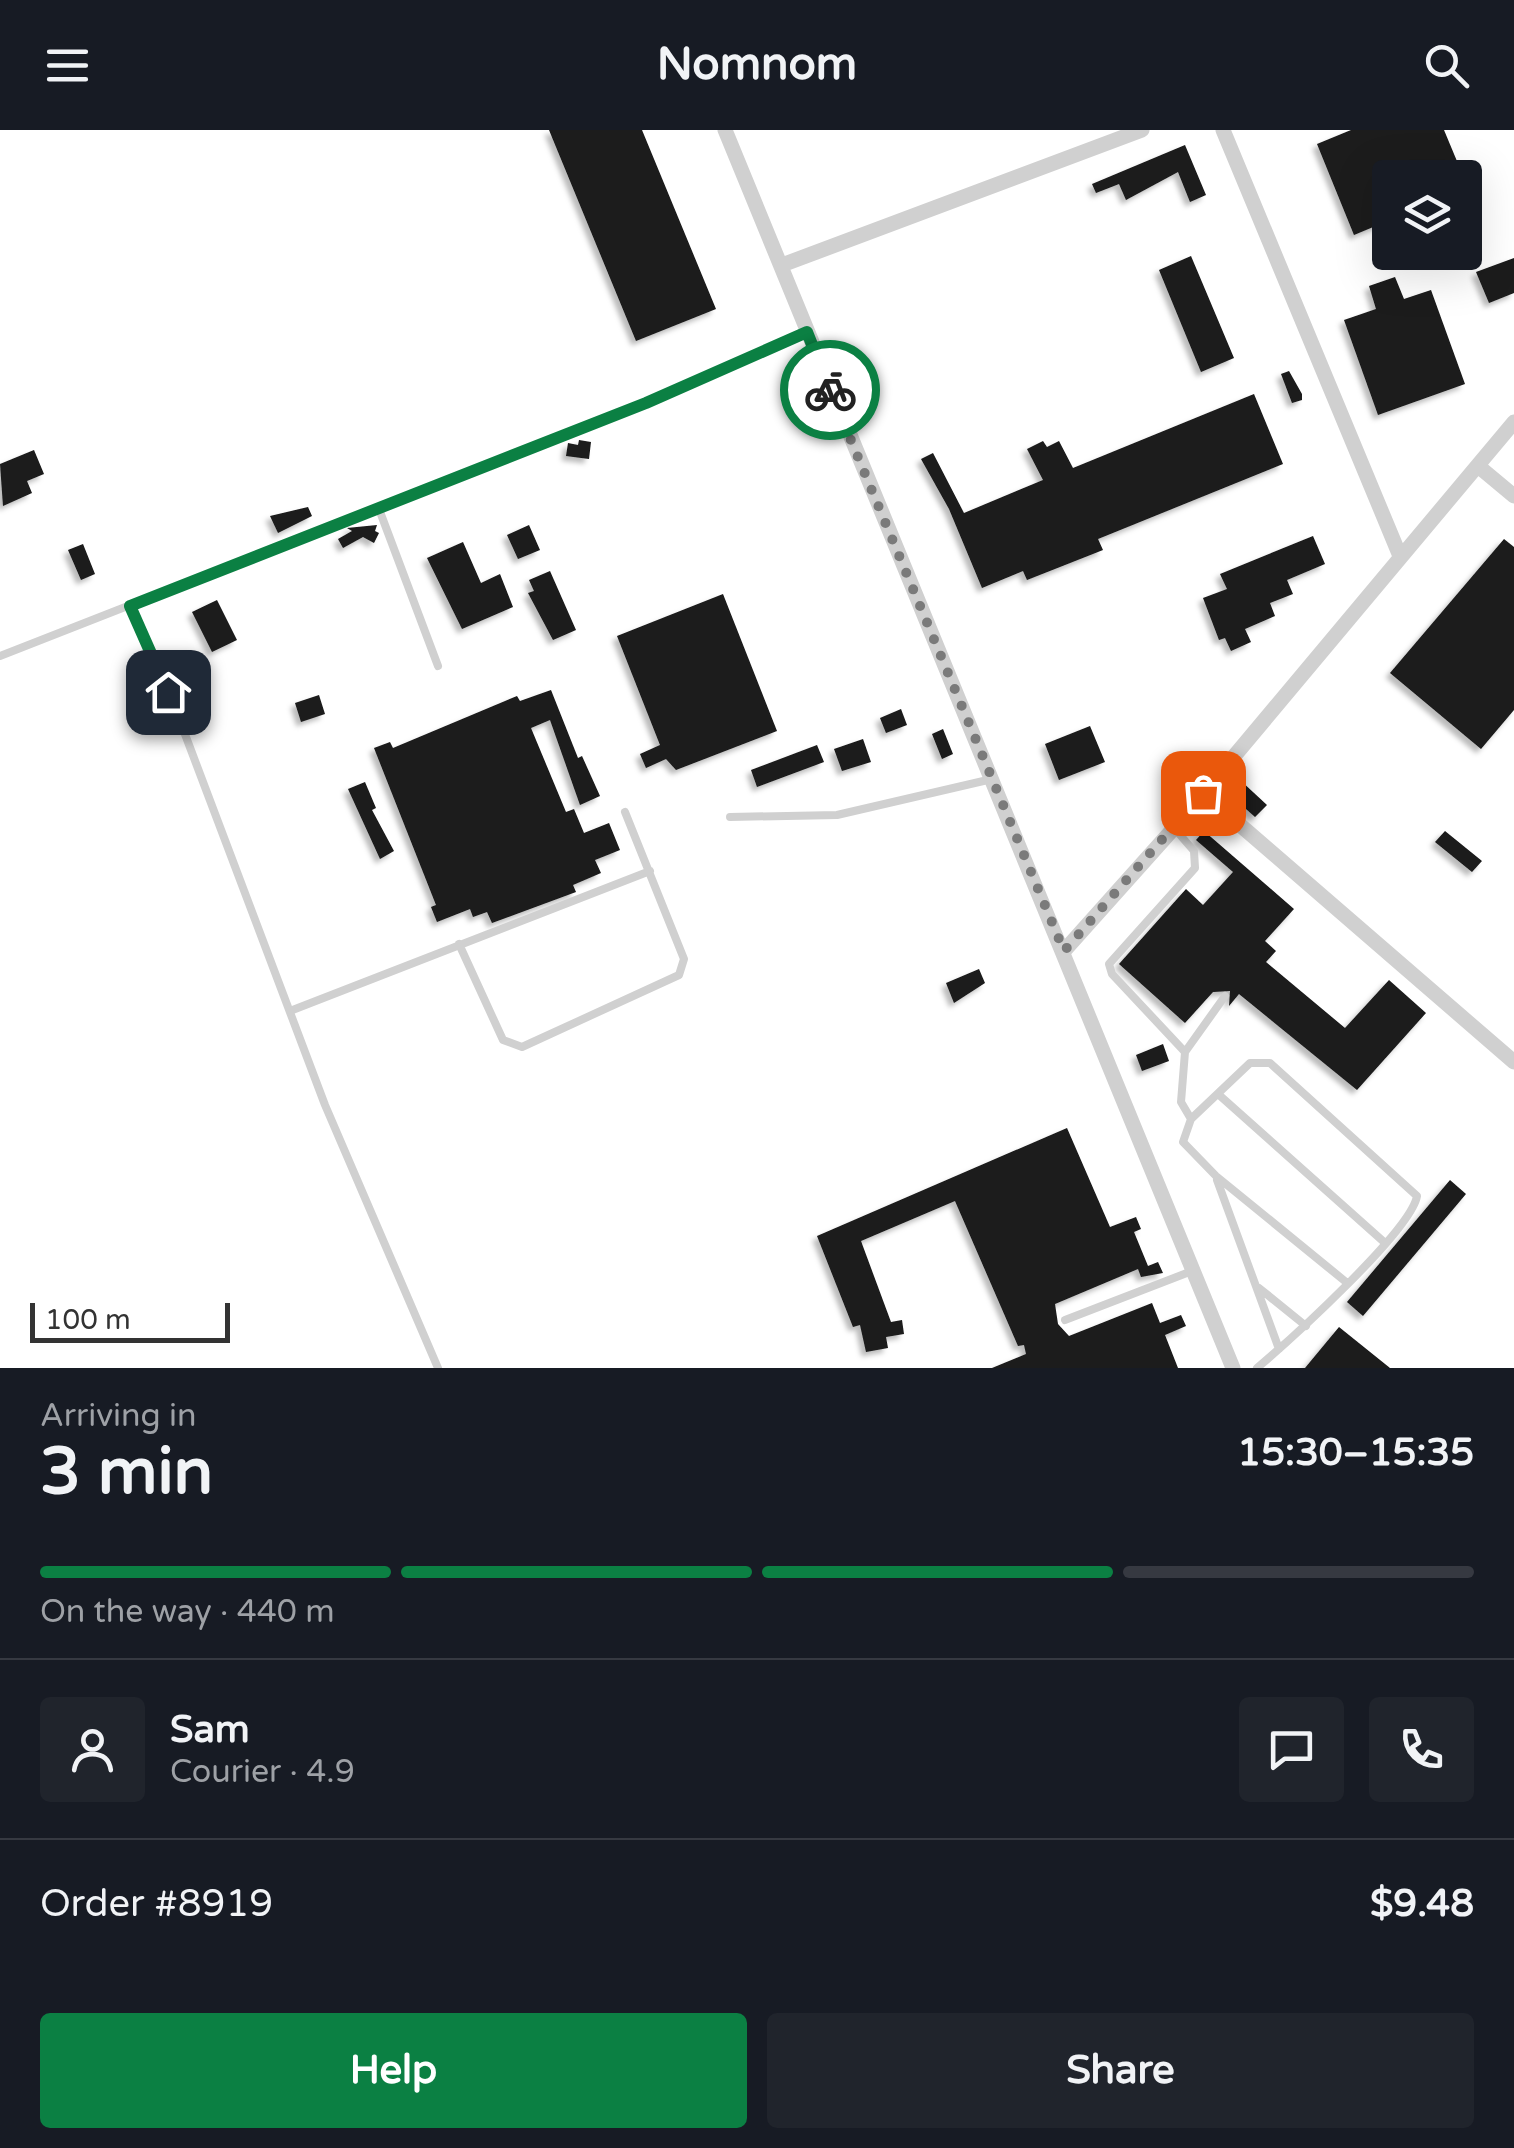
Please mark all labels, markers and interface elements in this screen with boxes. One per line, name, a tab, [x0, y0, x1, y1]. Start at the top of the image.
icon: menu	[40, 38, 95, 93]
text: Nomnom	[657, 38, 857, 92]
icon: search	[1419, 38, 1474, 93]
map controls	[1372, 160, 1482, 270]
button: layers	[1372, 160, 1482, 270]
courier	[780, 340, 880, 440]
icon: bike	[803, 363, 858, 418]
pin	[126, 650, 211, 735]
icon: home	[141, 665, 196, 720]
pin	[1161, 751, 1246, 836]
icon: bag	[1176, 766, 1231, 821]
scale bar	[30, 1298, 230, 1342]
text: 100 m	[45, 1303, 131, 1337]
text: Arriving in	[40, 1397, 197, 1435]
text: 15:30–15:35	[1237, 1430, 1474, 1476]
text: 3 min	[40, 1433, 213, 1512]
text: On the way · 440 m	[40, 1593, 335, 1631]
button: person	[40, 1697, 145, 1802]
button: chat	[1239, 1697, 1344, 1802]
button: phone	[1369, 1697, 1474, 1802]
text: Sam	[170, 1707, 250, 1753]
text: Courier · 4.9	[170, 1753, 355, 1791]
text: Order #8919	[40, 1881, 273, 1927]
text: $9.48	[1370, 1881, 1474, 1927]
button: Help	[40, 2013, 747, 2128]
button: Share	[767, 2013, 1474, 2128]

